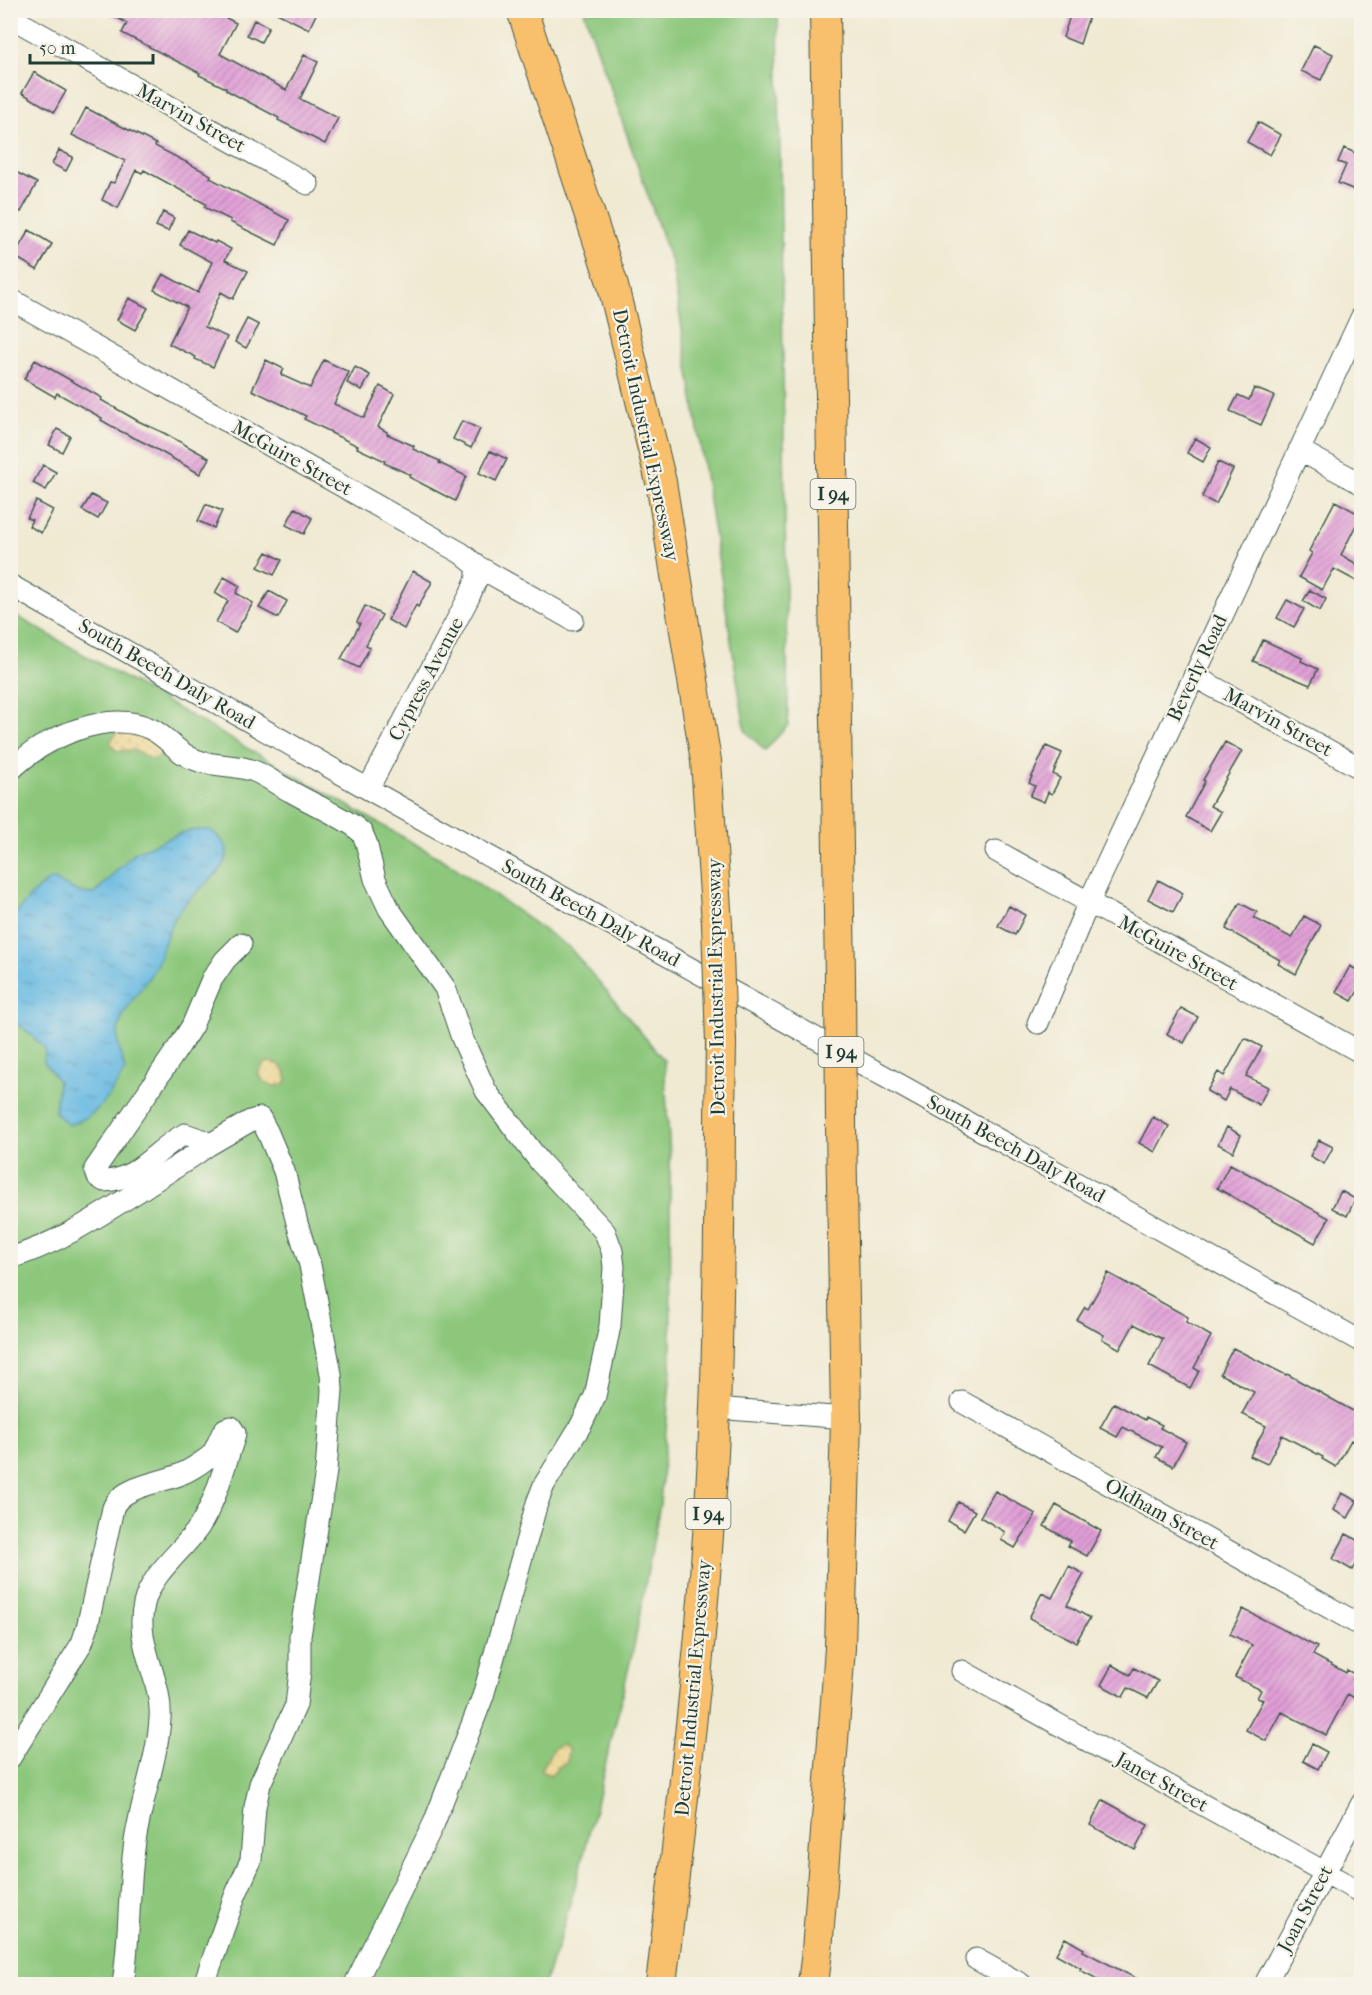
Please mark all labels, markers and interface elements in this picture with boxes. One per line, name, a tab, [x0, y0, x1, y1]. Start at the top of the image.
scale bar	[30, 27, 153, 65]
text: 50 m	[39, 38, 76, 59]
street label: Marvin Street	[133, 79, 249, 157]
street label: Detroit Industrial Expressway	[608, 306, 684, 565]
street label: McGuire Street	[228, 416, 356, 500]
road number: I 94	[810, 479, 856, 509]
street label: Beverly Road	[1162, 610, 1232, 725]
street label: Cypress Avenue	[384, 613, 468, 745]
street label: South Beech Daly Road	[74, 614, 260, 735]
street label: Marvin Street	[1220, 683, 1336, 761]
street label: South Beech Daly Road	[498, 854, 685, 972]
street label: Detroit Industrial Expressway	[702, 856, 730, 1116]
street label: McGuire Street	[1114, 911, 1242, 995]
road number: I 94	[818, 1037, 864, 1067]
street label: South Beech Daly Road	[923, 1090, 1110, 1208]
street label: Oldham Street	[1101, 1473, 1223, 1555]
road number: I 94	[686, 1499, 730, 1529]
street label: Detroit Industrial Expressway	[670, 1557, 716, 1818]
street label: Janet Street	[1110, 1746, 1212, 1817]
street label: Joan Street	[1272, 1862, 1337, 1958]

